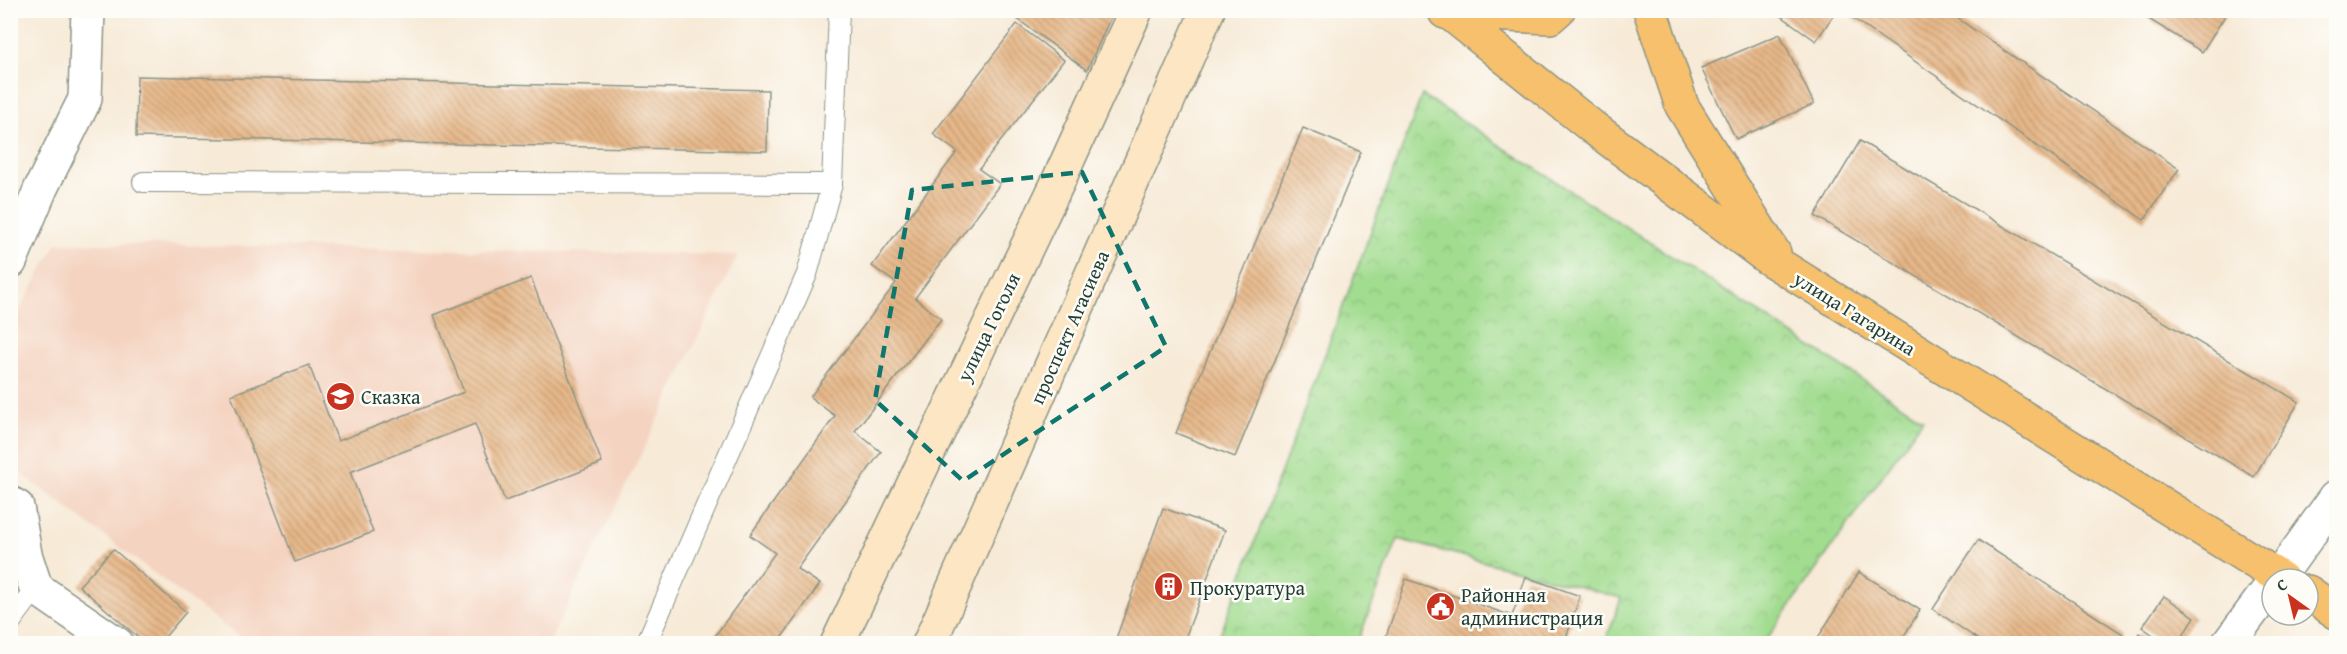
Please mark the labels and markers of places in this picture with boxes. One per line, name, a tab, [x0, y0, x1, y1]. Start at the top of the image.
school or university icon: Сказка	[324, 380, 356, 412]
place label: Сказка	[361, 382, 421, 411]
building icon: Прокуратура	[1153, 571, 1185, 603]
place label: Прокуратура	[1190, 573, 1305, 602]
place label: Районная администрация	[1461, 580, 1603, 632]
public building icon: Районная администрация	[1424, 590, 1456, 622]

